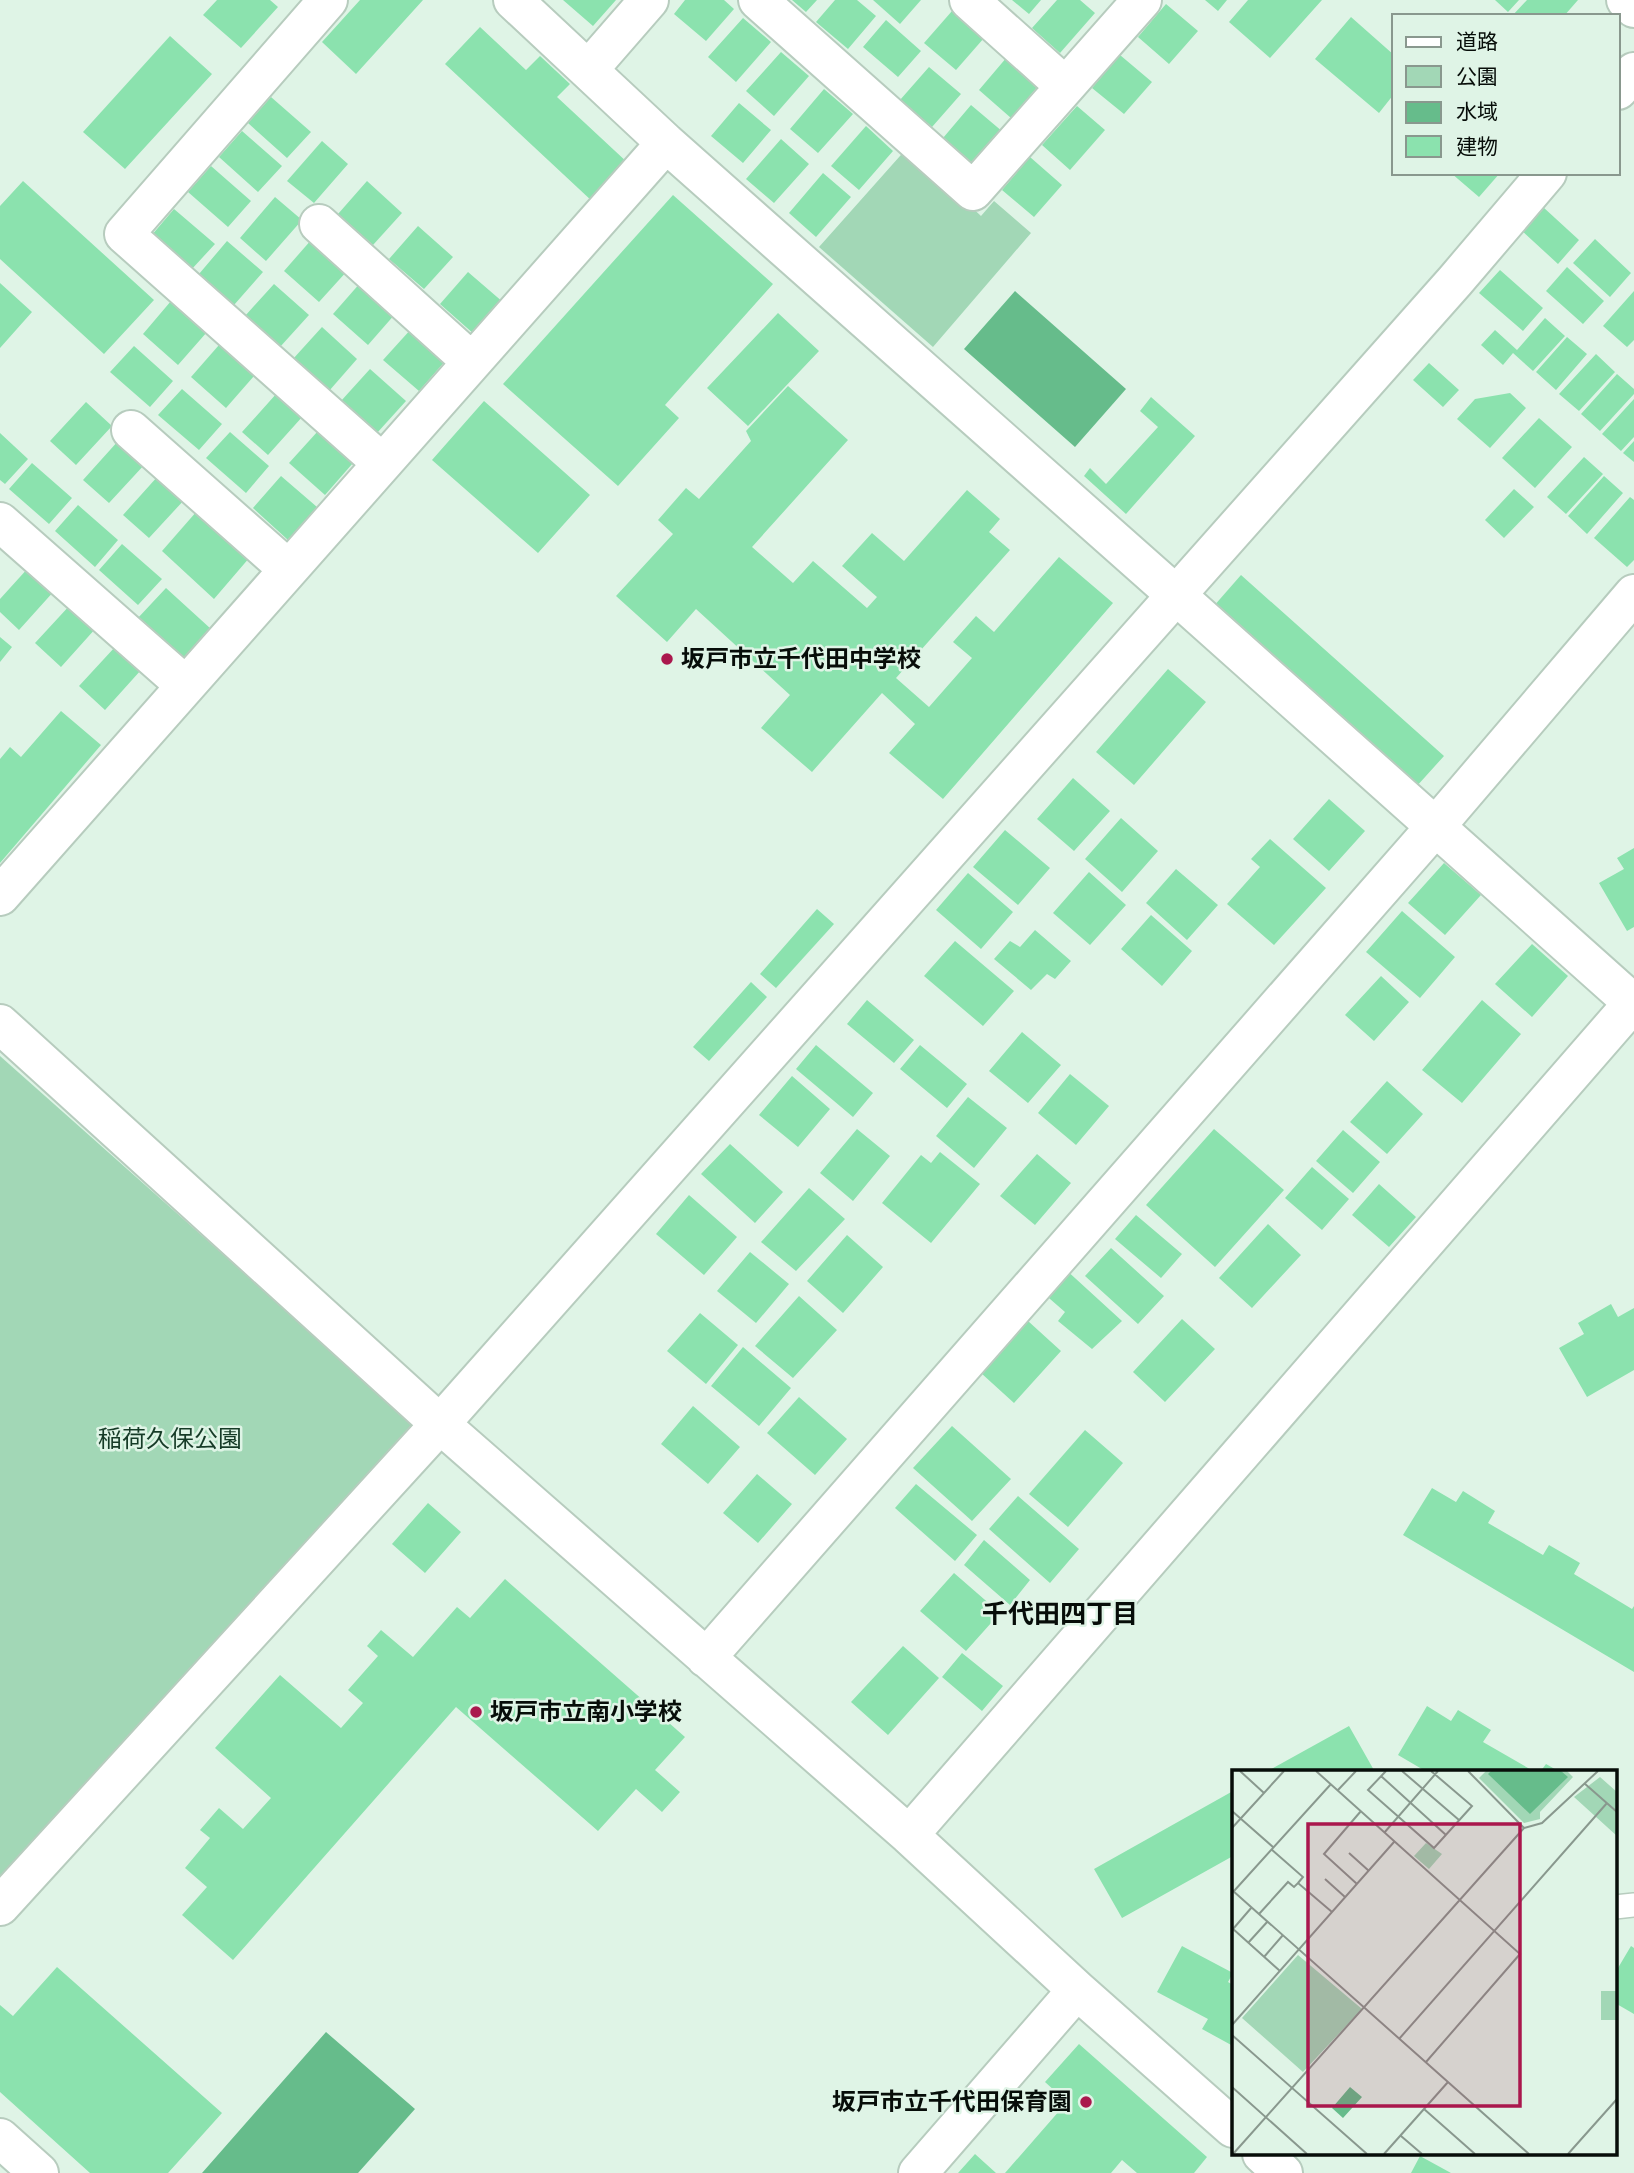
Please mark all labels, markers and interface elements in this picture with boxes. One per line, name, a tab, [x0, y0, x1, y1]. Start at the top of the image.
legend	[1392, 14, 1620, 175]
text: 道路	[1456, 30, 1498, 55]
text: 公園	[1456, 65, 1498, 90]
text: 水域	[1456, 100, 1498, 125]
text: 建物	[1456, 135, 1498, 160]
place label: 坂戸市立千代田中学校	[681, 645, 921, 674]
marker: 坂戸市立千代田中学校	[659, 651, 675, 667]
park label: 稲荷久保公園	[98, 1425, 242, 1454]
district label: 千代田四丁目	[982, 1599, 1138, 1630]
place label: 坂戸市立南小学校	[490, 1698, 682, 1727]
marker: 坂戸市立南小学校	[468, 1704, 484, 1720]
inset map	[1232, 1770, 1616, 2156]
place label: 坂戸市立千代田保育園	[832, 2088, 1072, 2117]
marker: 坂戸市立千代田保育園	[1078, 2094, 1094, 2110]

